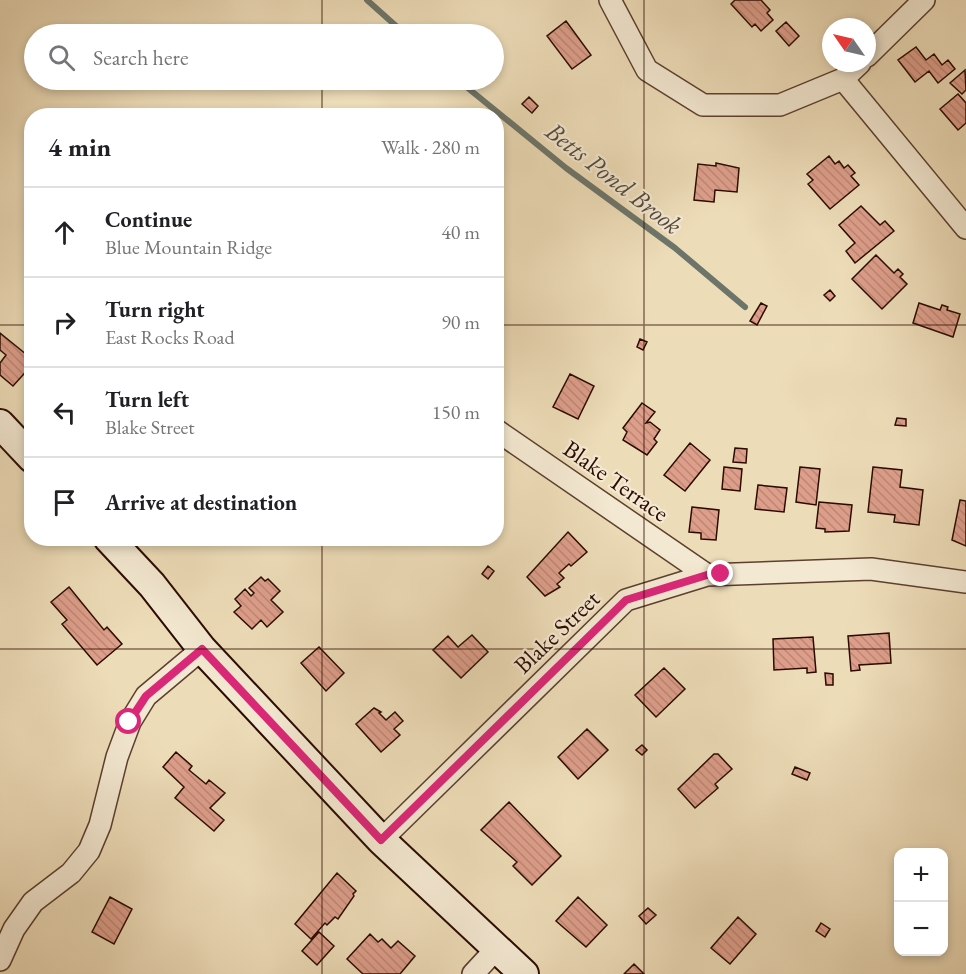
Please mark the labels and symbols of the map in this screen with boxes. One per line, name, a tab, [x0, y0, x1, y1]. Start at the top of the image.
north arrow	[822, 18, 876, 72]
water label: Betts Pond Brook	[538, 113, 689, 242]
street label: Blake Terrace	[557, 433, 675, 528]
route end	[707, 560, 733, 586]
street label: Blake Street	[507, 583, 606, 680]
route start	[115, 708, 141, 734]

